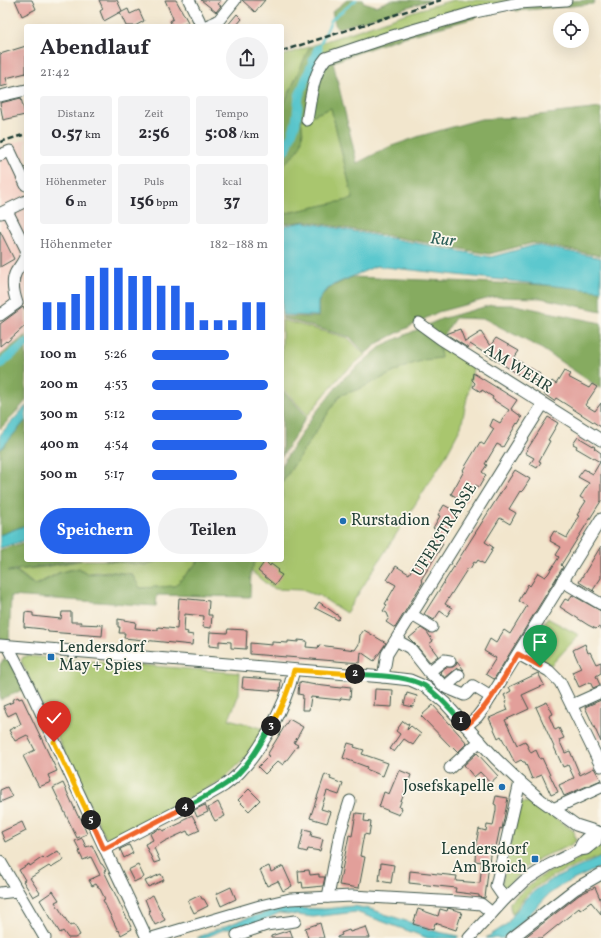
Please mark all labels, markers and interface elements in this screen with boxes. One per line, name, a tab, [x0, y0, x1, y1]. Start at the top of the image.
map controls	[553, 12, 589, 48]
button: locate	[553, 12, 589, 48]
text: Abendlauf	[40, 33, 149, 64]
button: share	[226, 37, 268, 79]
text: 21:42	[40, 64, 70, 82]
text: Distanz	[57, 107, 95, 122]
text: Zeit	[144, 107, 164, 122]
text: Tempo	[216, 107, 248, 122]
text: 0.57	[51, 122, 83, 145]
text: 2:56	[138, 122, 170, 145]
text: 5:08	[205, 122, 237, 145]
text: km	[83, 128, 101, 143]
text: /km	[237, 128, 259, 143]
text: Höhenmeter	[46, 175, 106, 190]
text: Puls	[144, 175, 164, 190]
text: kcal	[222, 175, 242, 190]
text: 6	[65, 190, 75, 213]
text: 156	[130, 190, 154, 213]
text: 37	[224, 190, 240, 213]
text: m	[75, 196, 87, 211]
text: bpm	[154, 196, 178, 211]
water label: Rur	[429, 227, 458, 253]
text: Höhenmeter	[40, 236, 112, 254]
text: 182–188 m	[210, 236, 268, 254]
street label: AM WEHR	[479, 339, 557, 399]
text: 100 m	[40, 346, 77, 364]
text: 5:26	[104, 346, 127, 364]
text: 200 m	[40, 376, 78, 394]
text: 4:53	[104, 376, 128, 394]
text: 300 m	[40, 406, 78, 424]
text: 5:12	[104, 406, 125, 424]
text: 400 m	[40, 436, 79, 454]
text: 4:54	[104, 436, 129, 454]
text: 500 m	[40, 466, 77, 484]
text: 5:17	[104, 466, 125, 484]
street label: UFERSTRASSE	[407, 479, 483, 581]
button: Speichern	[40, 508, 150, 554]
button: Teilen	[158, 508, 268, 554]
place label: Rurstadion	[351, 510, 430, 532]
marker: Rurstadion	[338, 516, 348, 526]
pin	[523, 625, 557, 666]
icon: arrive	[529, 631, 551, 653]
place label: Lendersdorf May + Spies	[59, 637, 146, 677]
marker: Lendersdorf May + Spies	[46, 652, 56, 662]
pin: 2	[345, 664, 365, 684]
text: 2	[352, 666, 358, 681]
pin	[37, 701, 71, 742]
icon: check	[43, 707, 65, 729]
pin: 1	[451, 711, 471, 731]
text: 1	[459, 713, 463, 728]
pin: 3	[261, 716, 281, 736]
text: 3	[268, 718, 274, 733]
place label: Josefskapelle	[403, 776, 494, 798]
marker: Josefskapelle	[497, 782, 507, 792]
pin: 4	[175, 797, 195, 817]
text: 4	[182, 799, 188, 814]
pin: 5	[81, 810, 101, 830]
text: 5	[88, 812, 94, 827]
place label: Lendersdorf Am Broich	[441, 839, 529, 879]
marker: Lendersdorf Am Broich	[530, 854, 540, 864]

